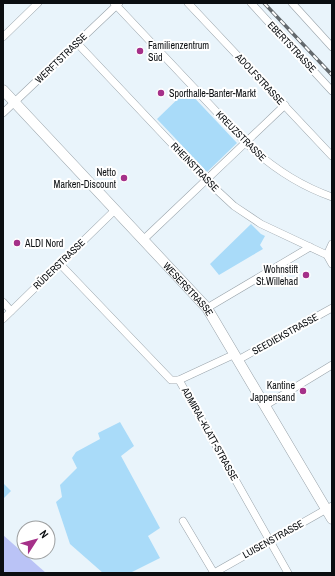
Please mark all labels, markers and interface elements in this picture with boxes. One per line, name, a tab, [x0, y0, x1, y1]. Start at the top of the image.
street label: EBERTSTRASSE	[265, 19, 319, 75]
street label: WERFTSTRASSE	[32, 30, 90, 86]
place label: Familienzentrum Süd	[148, 39, 209, 64]
marker: Familienzentrum Süd	[135, 46, 145, 56]
street label: ADOLFSTRASSE	[232, 50, 287, 107]
place label: Sporthalle-Banter-Markt	[169, 87, 257, 100]
marker: Sporthalle-Banter-Markt	[156, 88, 166, 98]
street label: KREUZSTRASSE	[213, 108, 269, 164]
street label: RHEINSTRASSE	[168, 140, 222, 194]
place label: Netto Marken-Discount	[54, 166, 117, 191]
marker: Netto Marken-Discount	[119, 173, 129, 183]
street label: RÜDERSTRASSE	[30, 236, 88, 292]
place label: ALDI Nord	[24, 237, 63, 250]
marker: ALDI Nord	[12, 238, 22, 248]
street label: WESERSTRASSE	[161, 259, 217, 318]
place label: Wohnstift St.Willehad	[256, 263, 299, 288]
marker: Wohnstift St.Willehad	[301, 270, 311, 280]
street label: SEEDIEKSTRASSE	[250, 310, 320, 358]
place label: Kantine Jappensand	[250, 379, 295, 404]
street label: ADMIRAL-KLATT-STRASSE	[178, 384, 241, 483]
marker: Kantine Jappensand	[298, 386, 308, 396]
street label: LUISENSTRASSE	[240, 517, 306, 561]
north arrow	[16, 520, 56, 560]
text: N	[37, 527, 52, 541]

